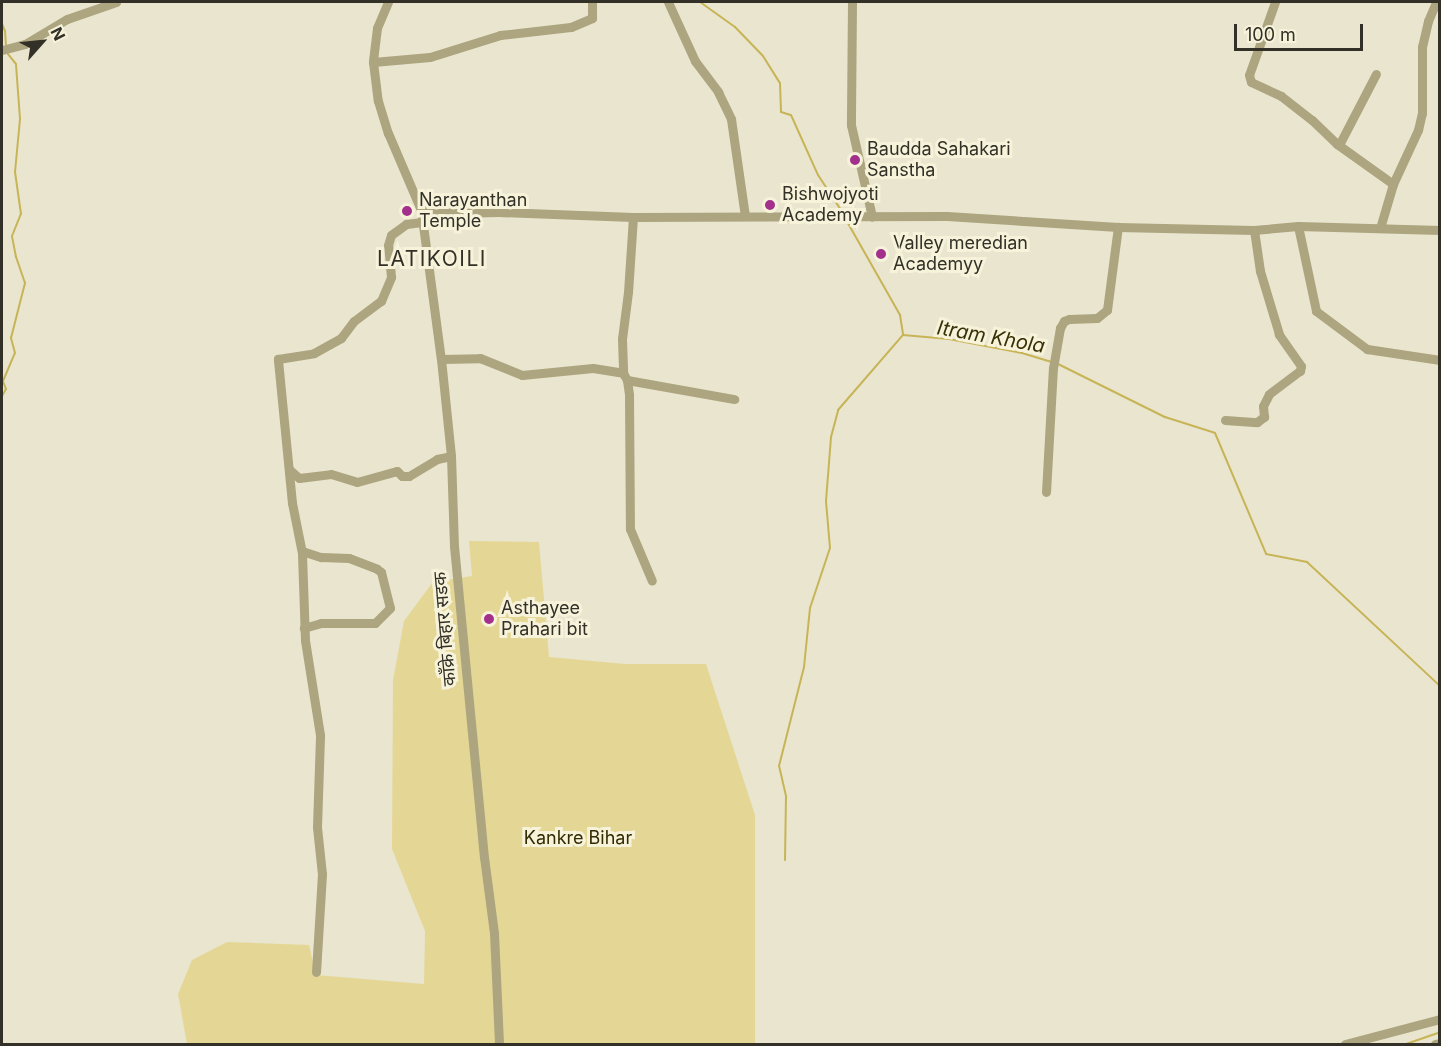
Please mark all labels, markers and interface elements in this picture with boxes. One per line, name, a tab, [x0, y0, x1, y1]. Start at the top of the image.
north arrow	[12, 12, 72, 72]
scale bar	[1237, 12, 1366, 50]
text: N	[46, 24, 70, 44]
text: 100 m	[1245, 24, 1296, 45]
place label: Baudda Sahakari Sanstha	[867, 139, 1011, 182]
marker: Baudda Sahakari Sanstha	[848, 153, 862, 167]
place label: Bishwojyoti Academy	[782, 184, 879, 226]
place label: Narayanthan Temple	[419, 190, 527, 232]
marker: Bishwojyoti Academy	[763, 198, 777, 212]
marker: Narayanthan Temple	[400, 204, 414, 218]
place label: Valley meredian Academyy	[893, 233, 1028, 276]
district label: LATIKOILI	[377, 246, 487, 272]
marker: Valley meredian Academyy	[874, 247, 888, 261]
water label: Itram Khola	[935, 316, 1047, 358]
street label: काँक्रे बिहार सडक	[429, 571, 461, 687]
place label: Asthayee Prahari bit	[501, 598, 588, 640]
marker: Asthayee Prahari bit	[482, 612, 496, 626]
park label: Kankre Bihar	[524, 827, 632, 849]

